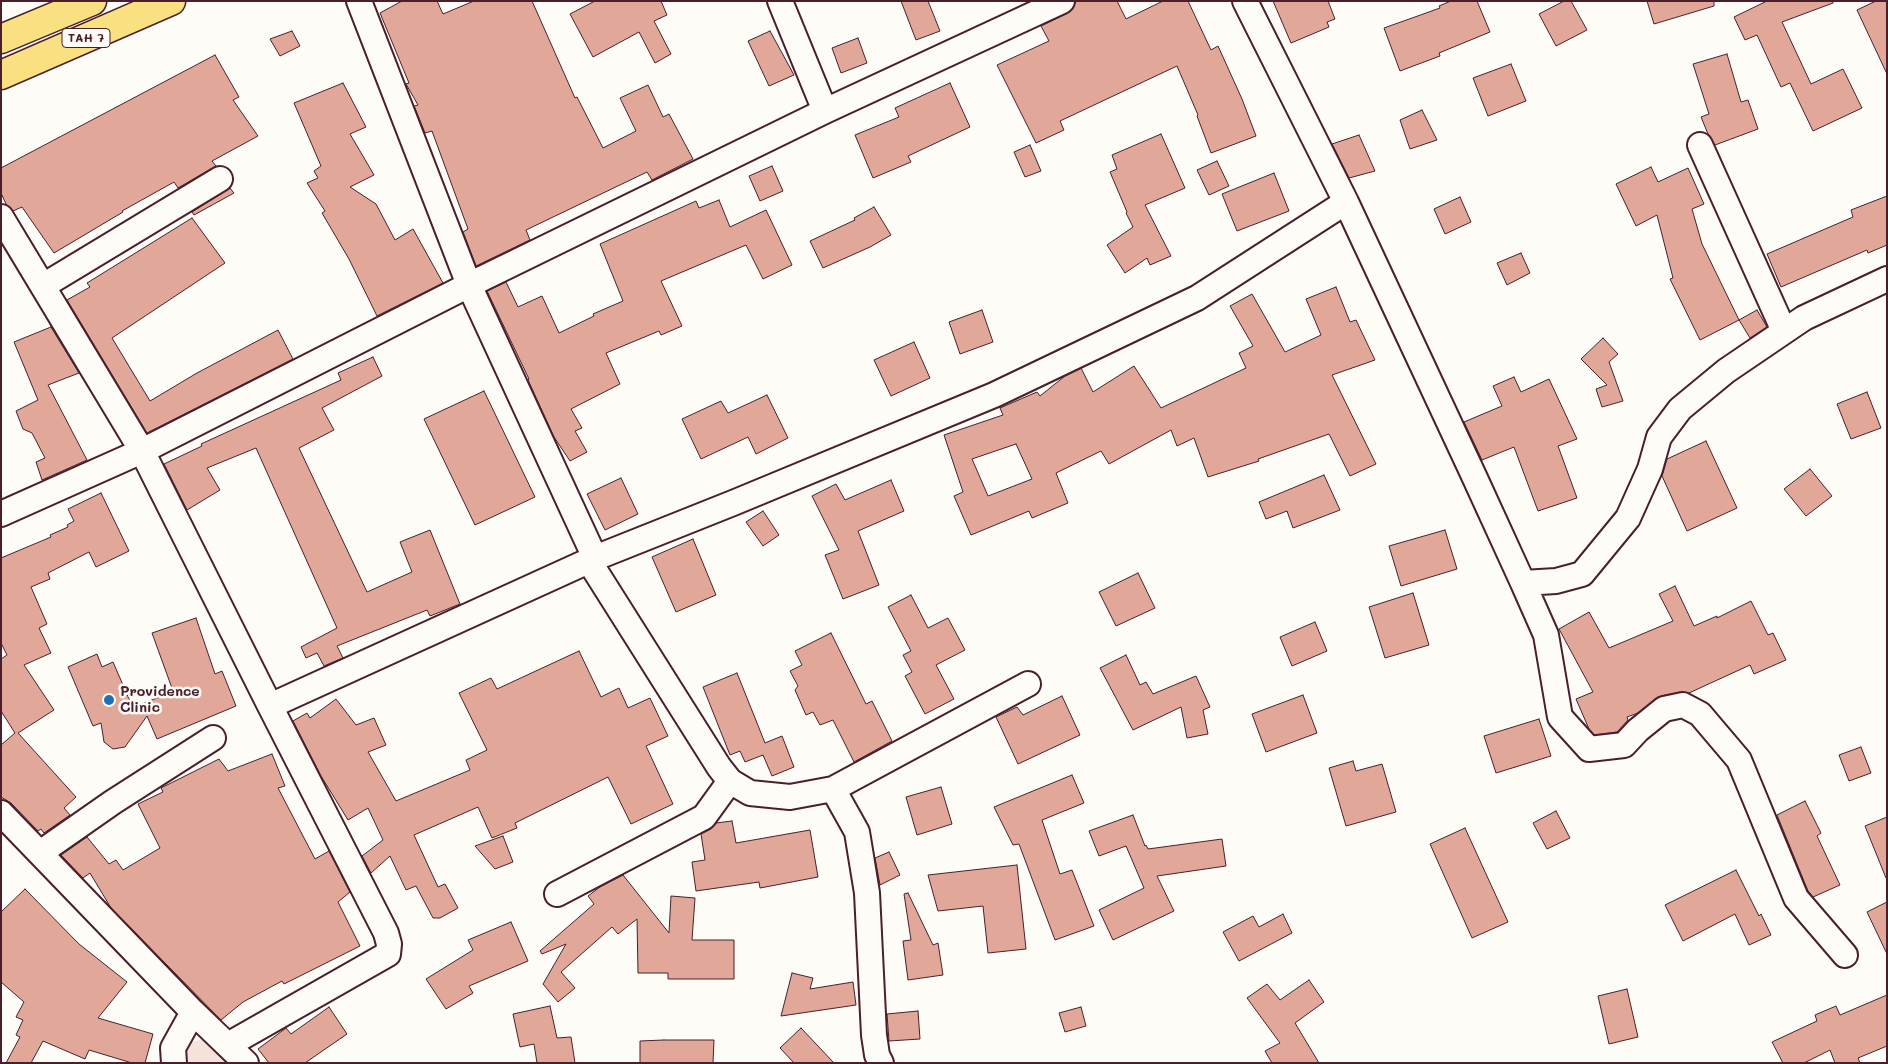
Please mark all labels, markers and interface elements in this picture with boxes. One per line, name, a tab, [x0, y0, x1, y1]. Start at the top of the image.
road number: TAH 7	[62, 28, 110, 48]
place label: Providence Clinic	[120, 684, 200, 716]
marker: Providence Clinic	[102, 693, 116, 707]

